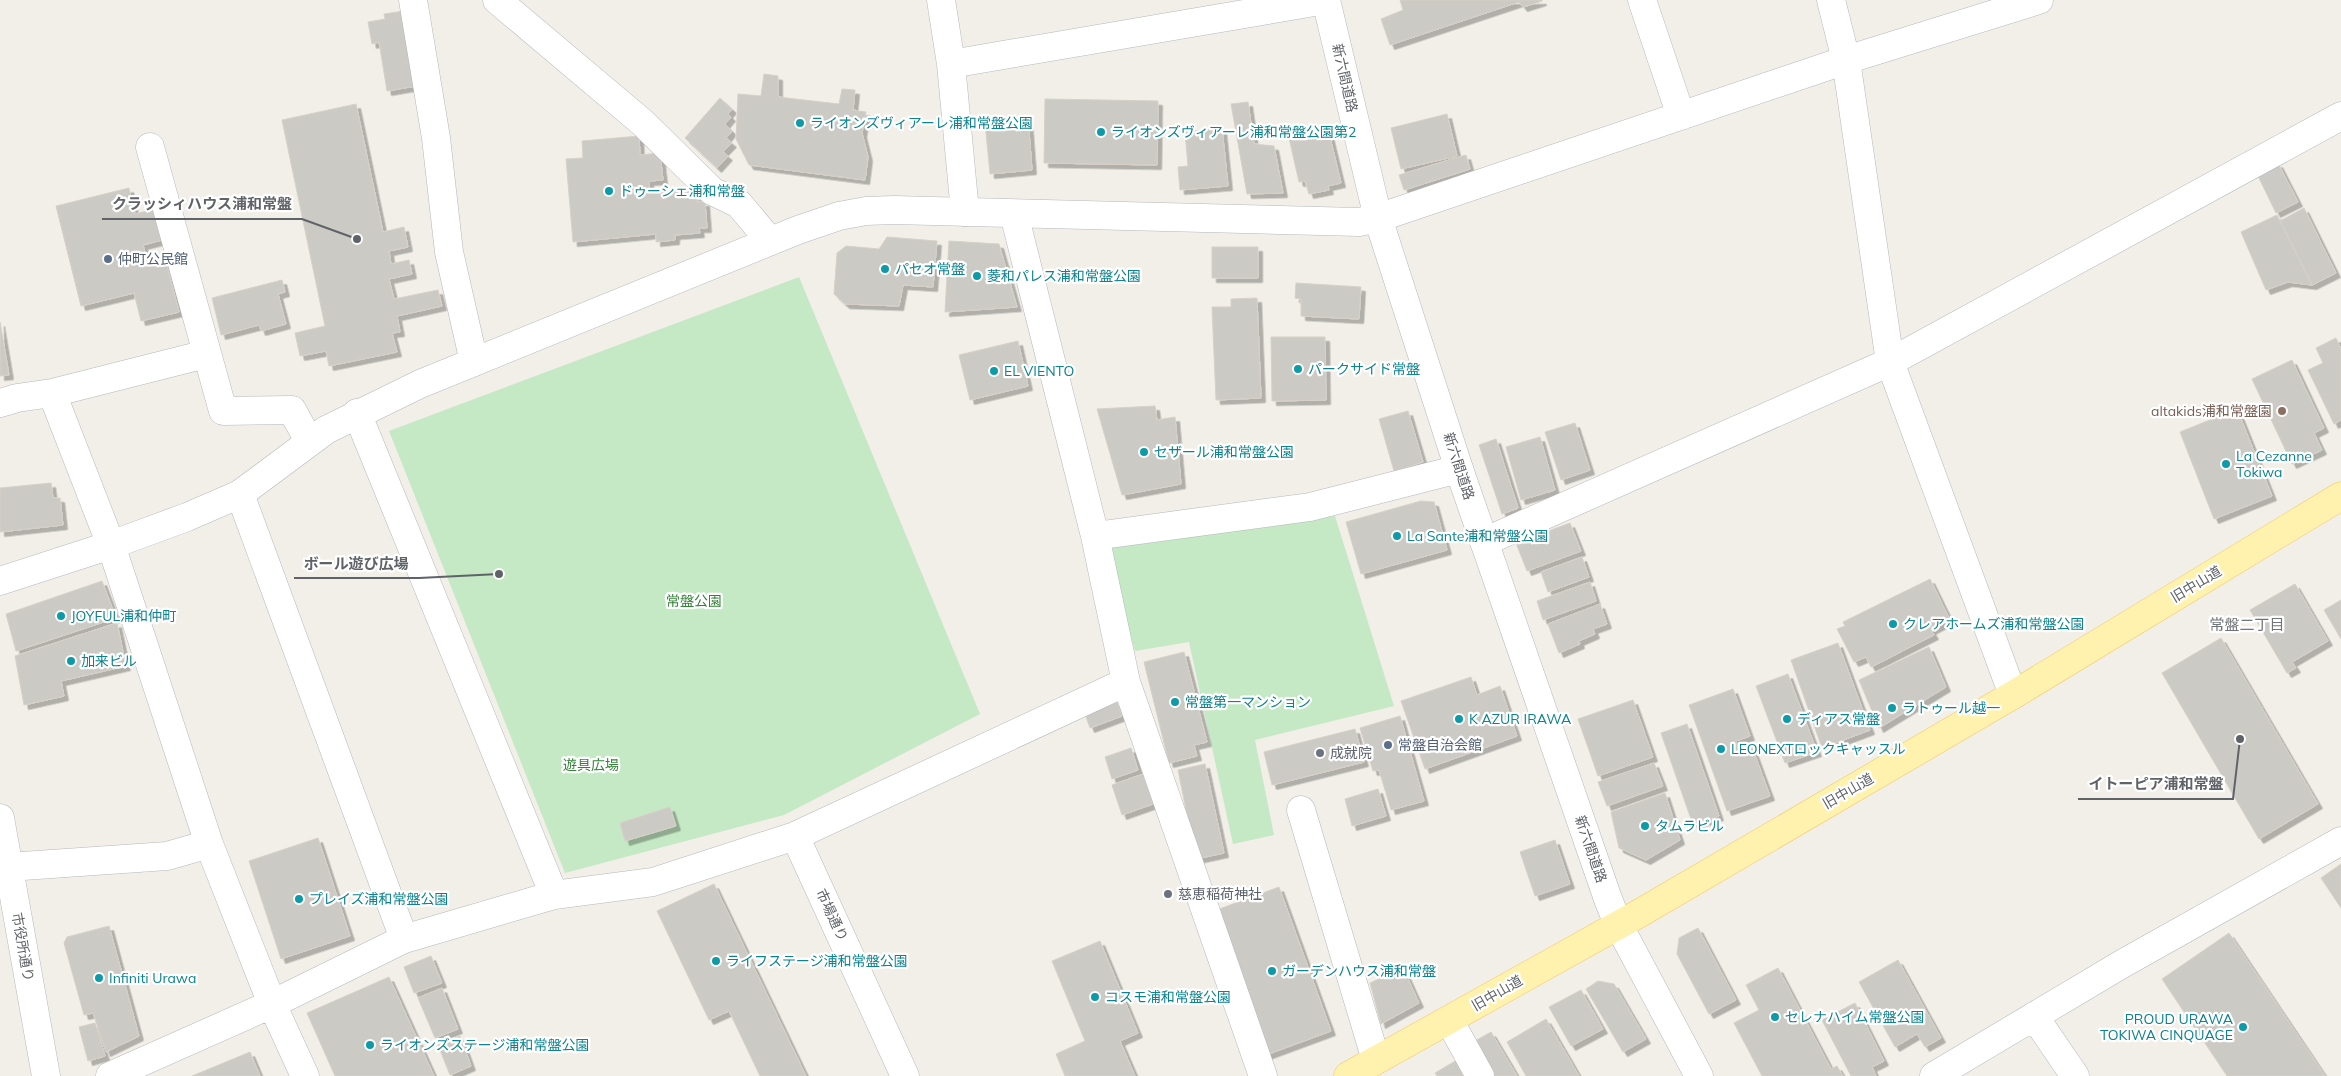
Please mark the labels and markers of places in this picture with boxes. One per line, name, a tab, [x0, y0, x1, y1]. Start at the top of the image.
place label: ライオンズヴィアーレ浦和常盤公園	[810, 114, 1033, 132]
marker: ライオンズヴィアーレ浦和常盤公園	[794, 117, 806, 129]
place label: ライオンズヴィアーレ浦和常盤公園第2	[1111, 123, 1356, 141]
marker: ライオンズヴィアーレ浦和常盤公園第2	[1095, 126, 1107, 138]
place label: ドゥーシェ浦和常盤	[619, 182, 745, 200]
marker: ドゥーシェ浦和常盤	[603, 185, 615, 197]
callout: クラッシィハウス浦和常盤	[102, 189, 302, 219]
place label: 仲町公民館	[118, 250, 188, 268]
marker: 仲町公民館	[102, 253, 114, 265]
place label: パセオ常盤	[895, 260, 965, 278]
marker: パセオ常盤	[879, 263, 891, 275]
place label: 菱和パレス浦和常盤公園	[987, 267, 1141, 285]
marker: 菱和パレス浦和常盤公園	[971, 270, 983, 282]
place label: パークサイド常盤	[1308, 360, 1420, 378]
place label: EL VIENTO	[1004, 362, 1074, 380]
marker: パークサイド常盤	[1292, 363, 1304, 375]
marker: EL VIENTO	[988, 365, 1000, 377]
place label: altakids浦和常盤園	[2151, 402, 2272, 420]
marker: altakids浦和常盤園	[2276, 405, 2288, 417]
place label: セザール浦和常盤公園	[1154, 443, 1294, 461]
marker: セザール浦和常盤公園	[1138, 446, 1150, 458]
place label: La Cezanne Tokiwa	[2236, 447, 2312, 481]
marker: La Cezanne Tokiwa	[2220, 458, 2232, 470]
place label: La Sante浦和常盤公園	[1407, 527, 1548, 545]
marker: La Sante浦和常盤公園	[1391, 530, 1403, 542]
callout: ボール遊び広場	[294, 548, 419, 578]
place label: JOYFUL浦和仲町	[71, 607, 176, 625]
marker: JOYFUL浦和仲町	[55, 610, 67, 622]
place label: クレアホームズ浦和常盤公園	[1903, 615, 2085, 633]
marker: クレアホームズ浦和常盤公園	[1887, 618, 1899, 630]
place label: 加来ビル	[81, 652, 137, 670]
marker: 加来ビル	[65, 655, 77, 667]
place label: 常盤第一マンション	[1185, 693, 1311, 711]
marker: 常盤第一マンション	[1169, 696, 1181, 708]
place label: ラトゥール越一	[1902, 699, 2000, 717]
marker: ラトゥール越一	[1886, 702, 1898, 714]
place label: K AZUR IRAWA	[1469, 710, 1572, 728]
place label: ディアス常盤	[1797, 710, 1880, 728]
marker: K AZUR IRAWA	[1453, 713, 1465, 725]
marker: ディアス常盤	[1781, 713, 1793, 725]
place label: 常盤自治会館	[1398, 736, 1482, 754]
marker: 常盤自治会館	[1382, 739, 1394, 751]
place label: LEONEXTロックキャッスル	[1731, 740, 1906, 758]
marker: LEONEXTロックキャッスル	[1715, 743, 1727, 755]
place label: 成就院	[1330, 744, 1372, 762]
marker: 成就院	[1314, 747, 1326, 759]
callout: イトーピア浦和常盤	[2078, 769, 2233, 799]
place label: タムラビル	[1655, 817, 1724, 835]
marker: タムラビル	[1639, 820, 1651, 832]
place label: 慈恵稲荷神社	[1178, 885, 1262, 903]
marker: 慈恵稲荷神社	[1162, 888, 1174, 900]
place label: プレイズ浦和常盤公園	[309, 890, 449, 908]
marker: プレイズ浦和常盤公園	[293, 893, 305, 905]
place label: ライフステージ浦和常盤公園	[726, 952, 908, 970]
marker: ライフステージ浦和常盤公園	[710, 955, 722, 967]
place label: ガーデンハウス浦和常盤	[1282, 962, 1436, 980]
marker: ガーデンハウス浦和常盤	[1266, 965, 1278, 977]
place label: Infiniti Urawa	[109, 969, 196, 987]
marker: Infiniti Urawa	[93, 972, 105, 984]
place label: コスモ浦和常盤公園	[1105, 988, 1231, 1006]
marker: コスモ浦和常盤公園	[1089, 991, 1101, 1003]
place label: セレナハイム常盤公園	[1785, 1008, 1924, 1026]
place label: PROUD URAWA TOKIWA CINQUAGE	[2100, 1010, 2234, 1044]
marker: セレナハイム常盤公園	[1769, 1011, 1781, 1023]
marker: PROUD URAWA TOKIWA CINQUAGE	[2237, 1021, 2249, 1033]
place label: ライオンズステージ浦和常盤公園	[380, 1036, 589, 1054]
marker: ライオンズステージ浦和常盤公園	[364, 1039, 376, 1051]

